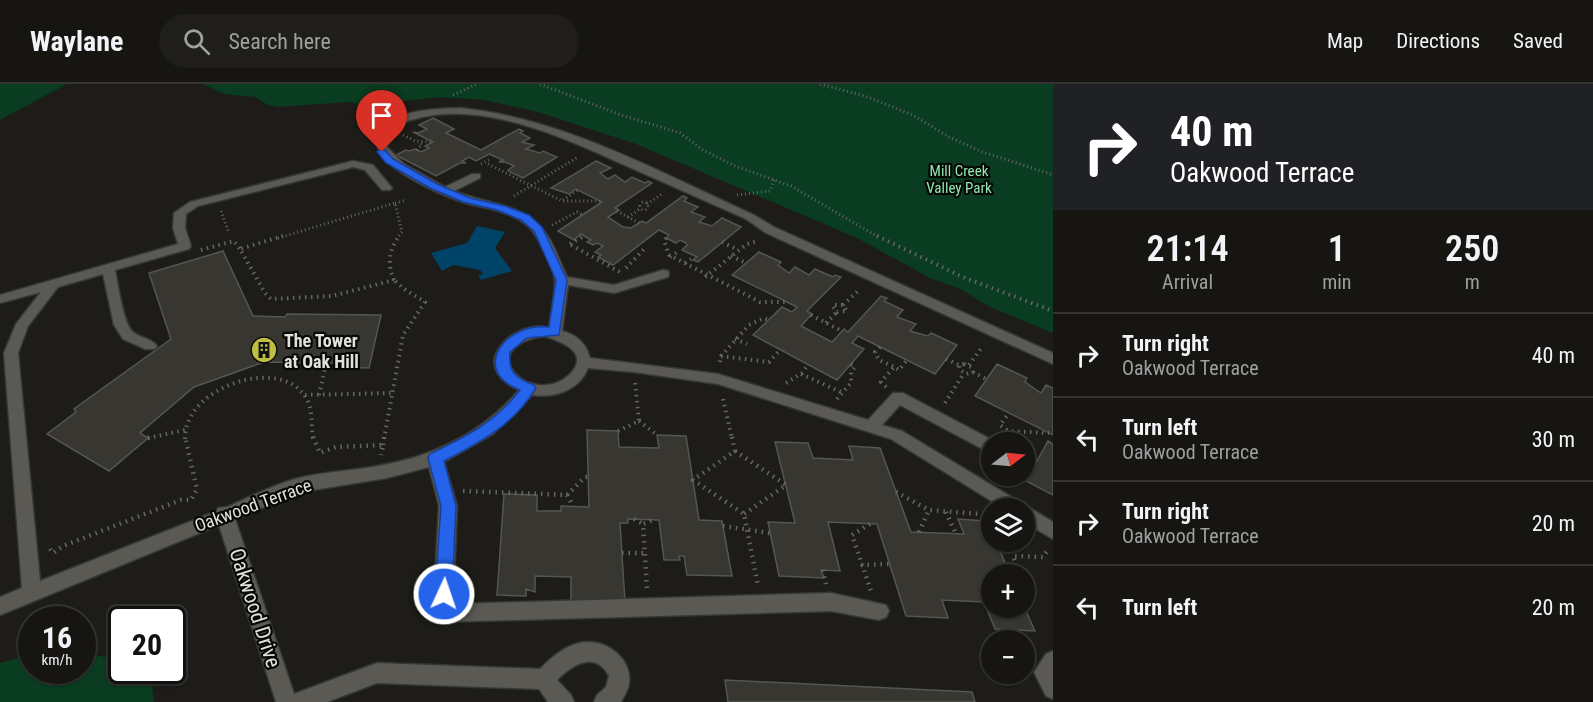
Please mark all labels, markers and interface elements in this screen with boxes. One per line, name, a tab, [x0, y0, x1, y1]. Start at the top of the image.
search box	[159, 14, 579, 68]
text: Waylane	[30, 25, 123, 58]
icon: search	[180, 25, 213, 58]
text: Search here	[228, 29, 331, 54]
text: Map	[1327, 29, 1363, 53]
text: Directions	[1396, 29, 1480, 53]
text: Saved	[1513, 29, 1563, 53]
pin	[356, 90, 407, 152]
icon: arrive	[365, 99, 398, 132]
text: 40 m	[1170, 107, 1253, 156]
icon: right	[1071, 108, 1149, 186]
text: Oakwood Terrace	[1170, 157, 1354, 189]
park label: Mill Creek Valley Park	[926, 162, 992, 197]
text: 21:14	[1147, 228, 1229, 270]
text: 1	[1328, 228, 1346, 270]
text: 250	[1445, 228, 1499, 270]
text: Arrival	[1162, 270, 1213, 294]
text: min	[1322, 270, 1351, 294]
text: m	[1465, 270, 1480, 294]
place label: The Tower at Oak Hill	[284, 330, 359, 372]
text: Turn right	[1122, 331, 1209, 356]
building icon: The Tower at Oak Hill	[249, 335, 279, 365]
icon: right	[1071, 339, 1104, 372]
text: 40 m	[1532, 343, 1575, 368]
text: Oakwood Terrace	[1122, 356, 1259, 380]
text: Turn left	[1122, 415, 1197, 440]
icon: left	[1071, 423, 1104, 456]
text: 30 m	[1532, 427, 1575, 452]
north arrow	[981, 432, 1035, 486]
map controls	[981, 432, 1035, 684]
text: Oakwood Terrace	[1122, 440, 1259, 464]
street label: Oakwood Terrace	[192, 474, 314, 536]
button: layers	[981, 498, 1035, 552]
text: Turn right	[1122, 499, 1209, 524]
icon: right	[1071, 507, 1104, 540]
text: 20 m	[1532, 511, 1575, 536]
text: Oakwood Terrace	[1122, 524, 1259, 548]
street label: Oakwood Drive	[224, 545, 286, 671]
position arrow	[412, 562, 476, 626]
button: +	[981, 564, 1035, 618]
icon: left	[1071, 591, 1104, 624]
text: Turn left	[1122, 595, 1197, 620]
text: 20 m	[1532, 595, 1575, 620]
speed limit sign: 20	[108, 606, 186, 684]
text: 16	[42, 620, 72, 655]
button: −	[981, 630, 1035, 684]
text: km/h	[42, 651, 72, 669]

